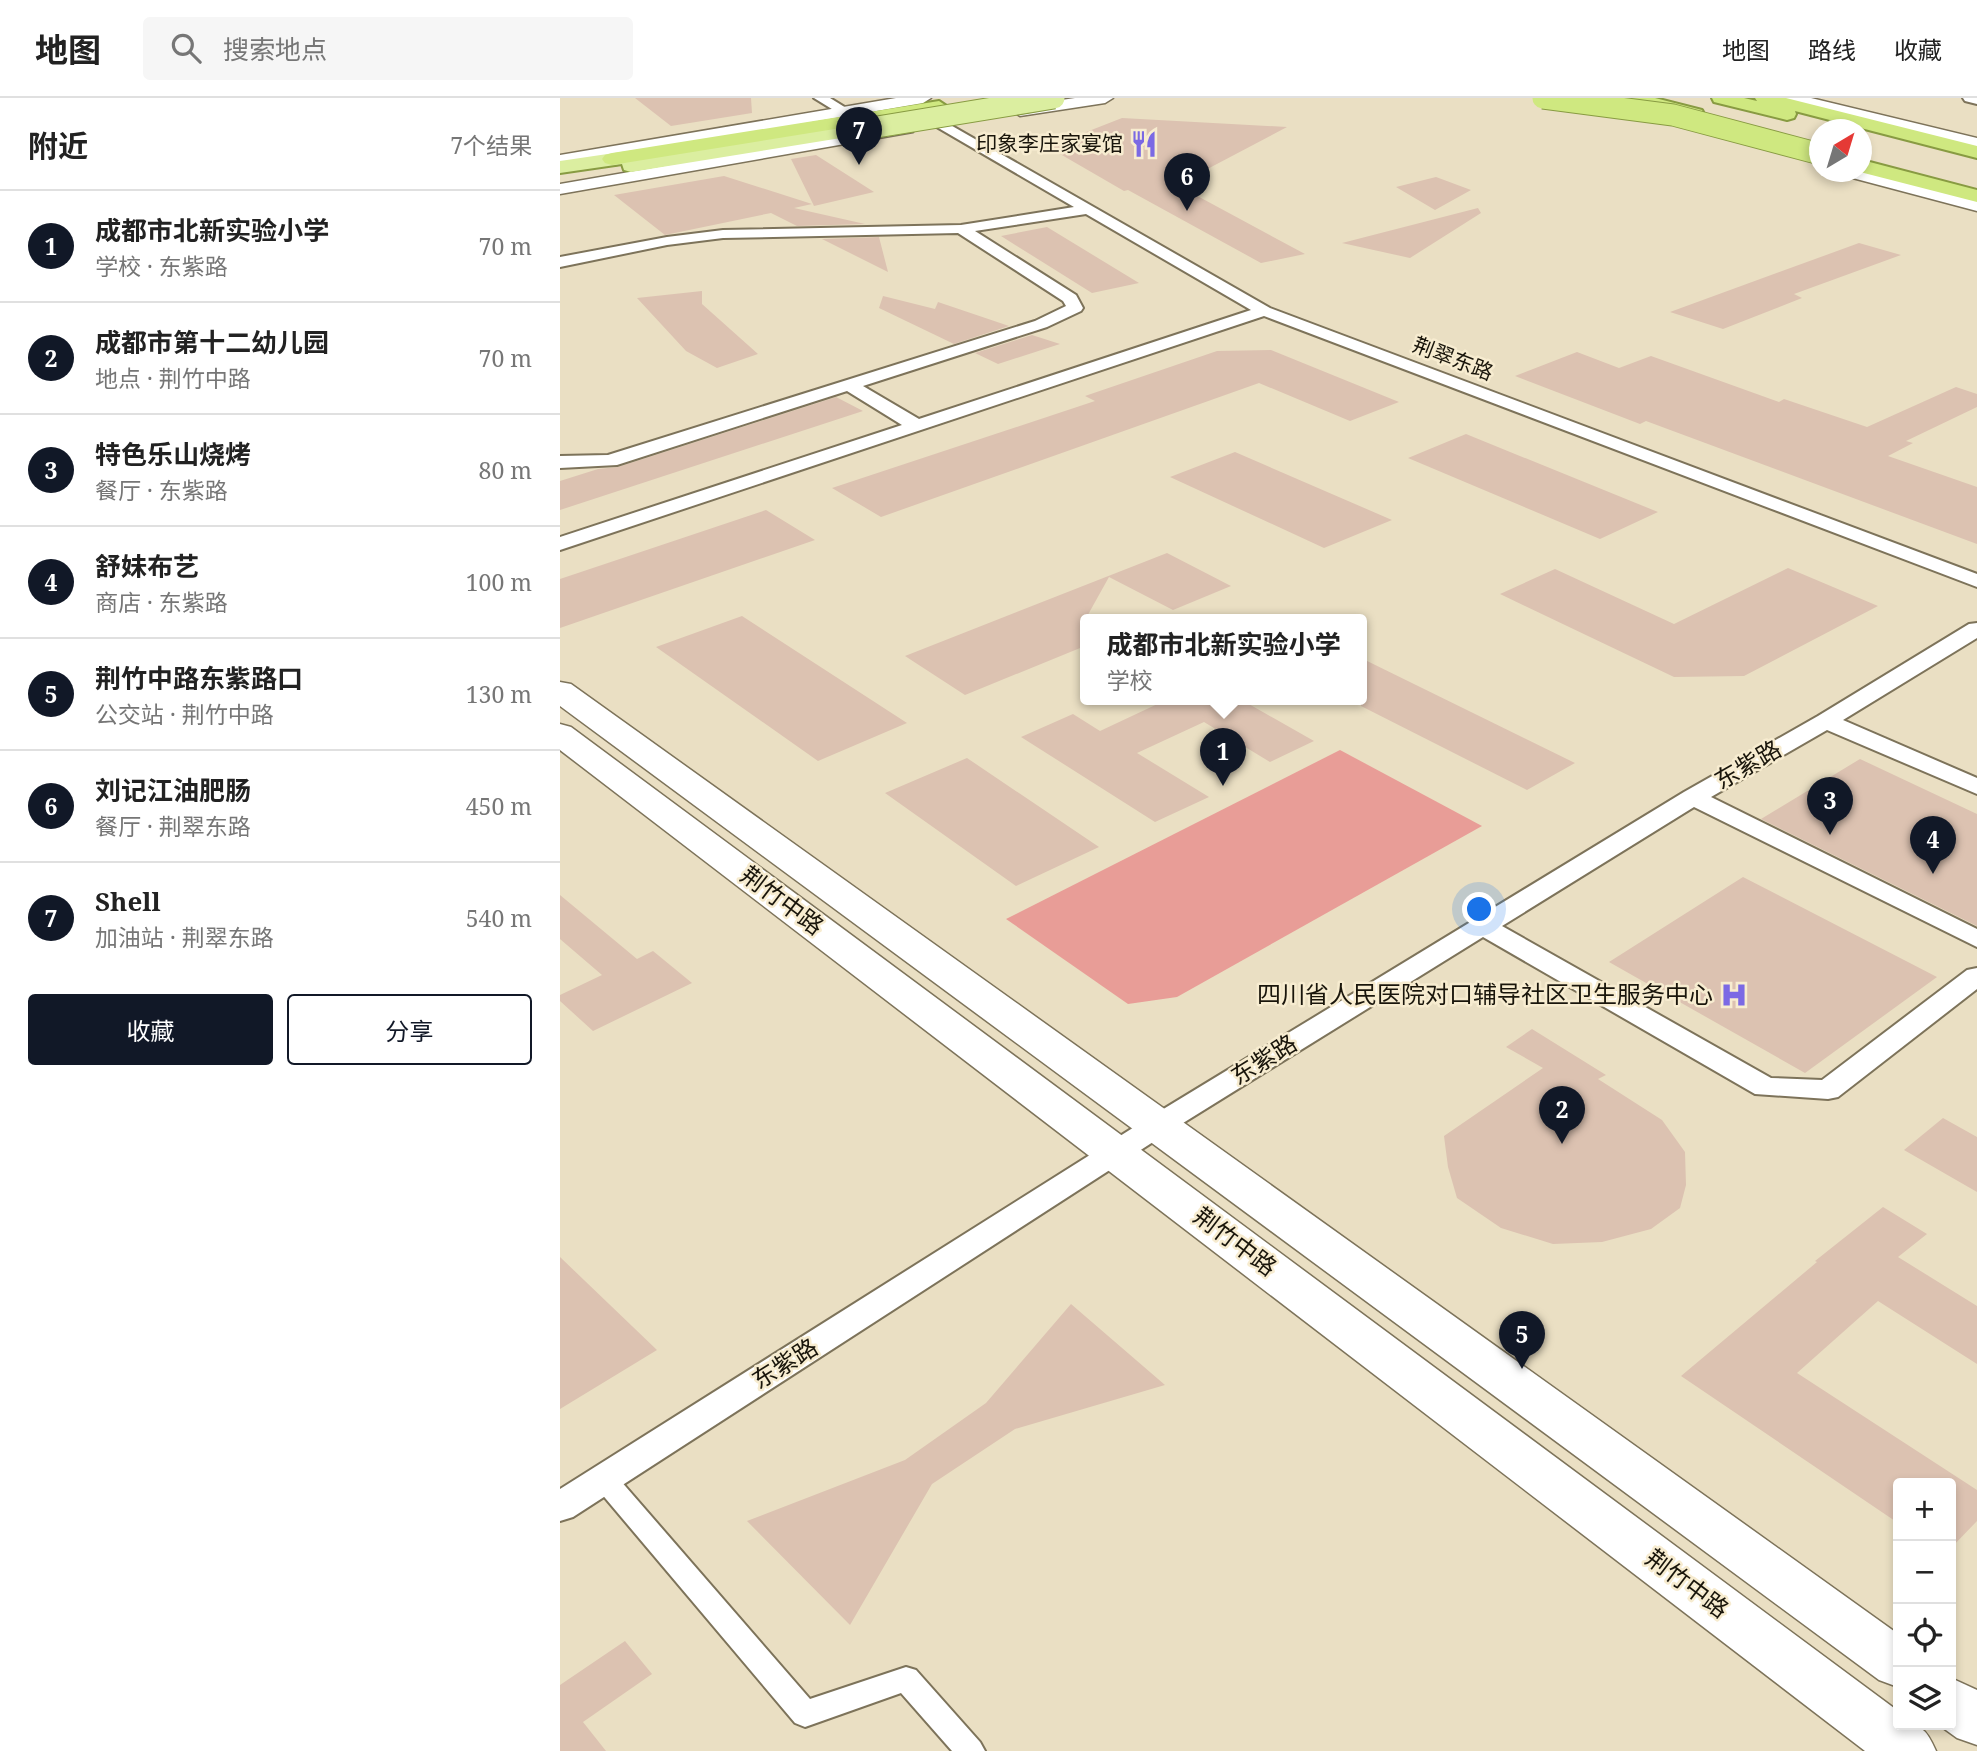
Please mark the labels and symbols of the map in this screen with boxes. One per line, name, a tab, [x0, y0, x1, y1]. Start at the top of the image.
pin: 7	[836, 107, 882, 165]
north arrow	[1809, 119, 1872, 182]
place label: 印象李庄家宴馆	[976, 129, 1123, 157]
restaurant icon: 印象李庄家宴馆	[1129, 129, 1159, 159]
pin: 6	[1164, 153, 1210, 211]
street label: 荆翠东路	[1409, 330, 1498, 386]
pin: 1	[1200, 728, 1246, 786]
street label: 东紫路	[1708, 731, 1787, 796]
pin: 3	[1807, 777, 1853, 835]
pin: 4	[1910, 816, 1956, 874]
street label: 荆竹中路	[735, 858, 831, 942]
your location	[1462, 892, 1496, 926]
place label: 四川省人民医院对口辅导社区卫生服务中心	[1257, 977, 1713, 1010]
hospital icon: 四川省人民医院对口辅导社区卫生服务中心	[1719, 980, 1749, 1010]
street label: 东紫路	[1224, 1026, 1302, 1092]
pin: 2	[1539, 1086, 1585, 1144]
street label: 荆竹中路	[1188, 1199, 1284, 1283]
pin: 5	[1499, 1311, 1545, 1369]
street label: 东紫路	[745, 1330, 823, 1396]
street label: 荆竹中路	[1640, 1541, 1736, 1625]

